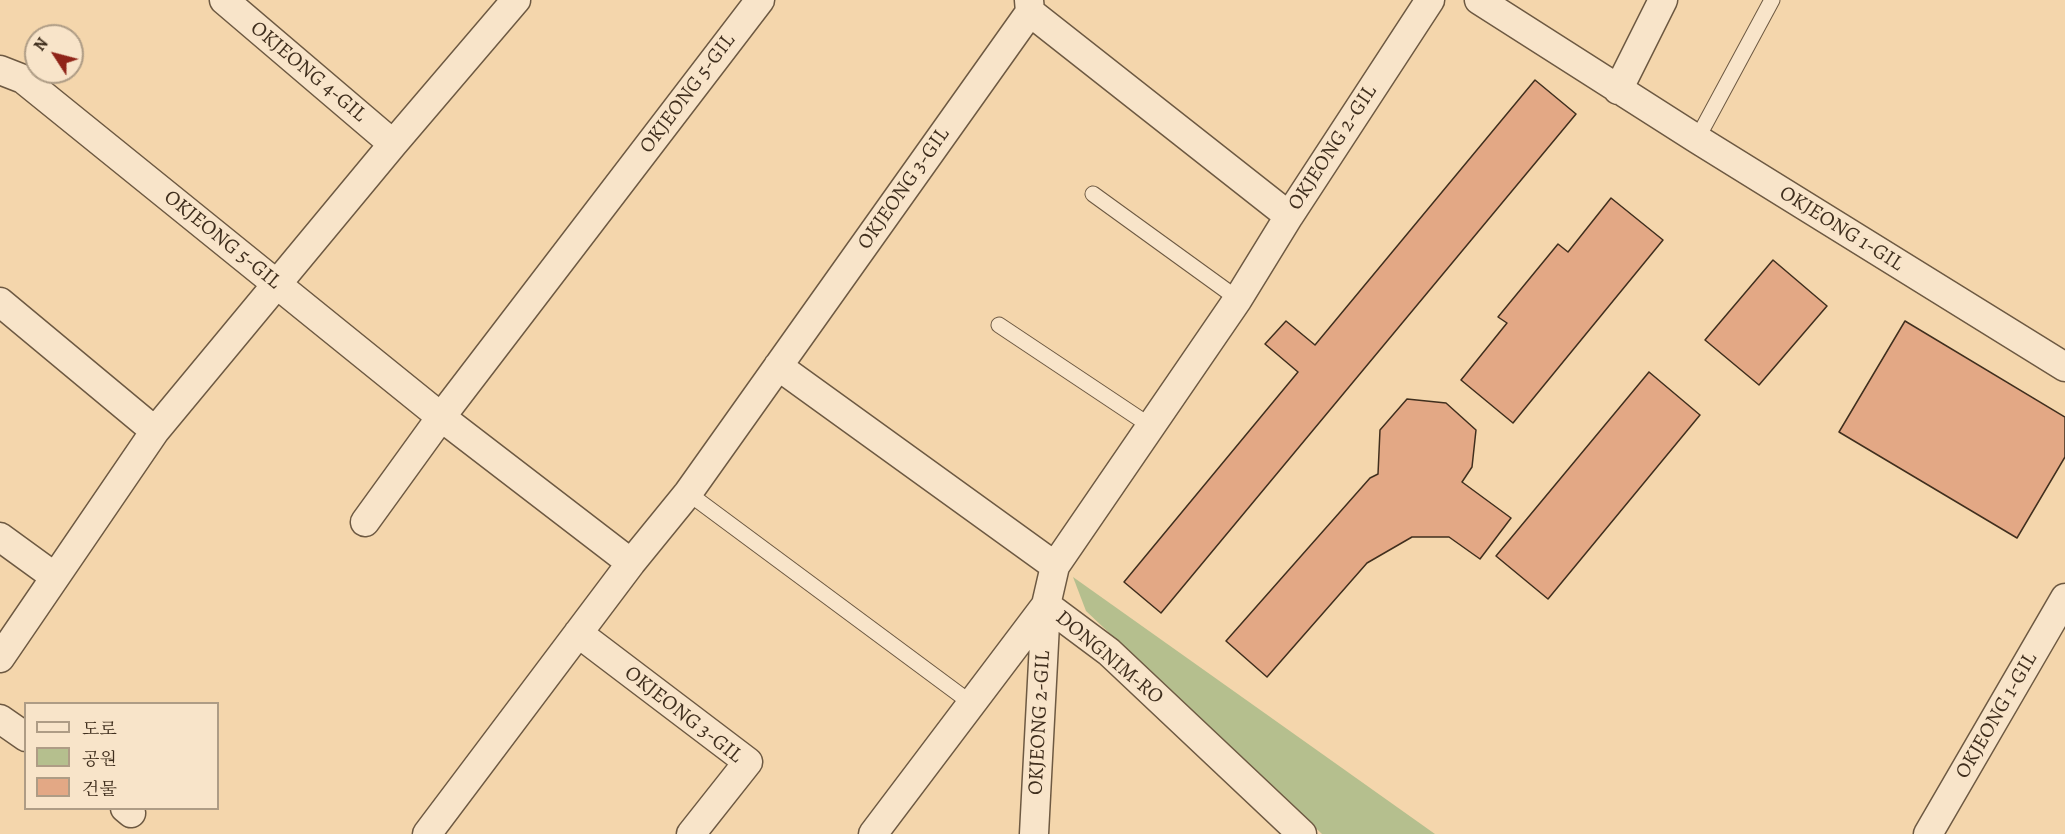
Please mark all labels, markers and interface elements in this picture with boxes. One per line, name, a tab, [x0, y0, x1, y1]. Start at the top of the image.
street label: OKJEONG 4-GIL	[245, 16, 371, 128]
north arrow	[24, 24, 84, 84]
street label: OKJEONG 5-GIL	[635, 29, 741, 159]
text: N	[29, 33, 53, 56]
street label: OKJEONG 2-GIL	[1283, 81, 1383, 215]
street label: OKJEONG 3-GIL	[853, 123, 955, 255]
street label: OKJEONG 1-GIL	[1774, 181, 1908, 277]
street label: OKJEONG 5-GIL	[158, 185, 286, 295]
street label: DONGNIM-RO	[1050, 606, 1168, 710]
street label: OKJEONG 1-GIL	[1951, 648, 2043, 784]
street label: OKJEONG 2-GIL	[1024, 650, 1056, 796]
street label: OKJEONG 3-GIL	[619, 661, 747, 769]
legend	[24, 702, 219, 810]
text: 도로	[82, 717, 117, 741]
text: 공원	[82, 747, 117, 771]
text: 건물	[82, 777, 117, 801]

